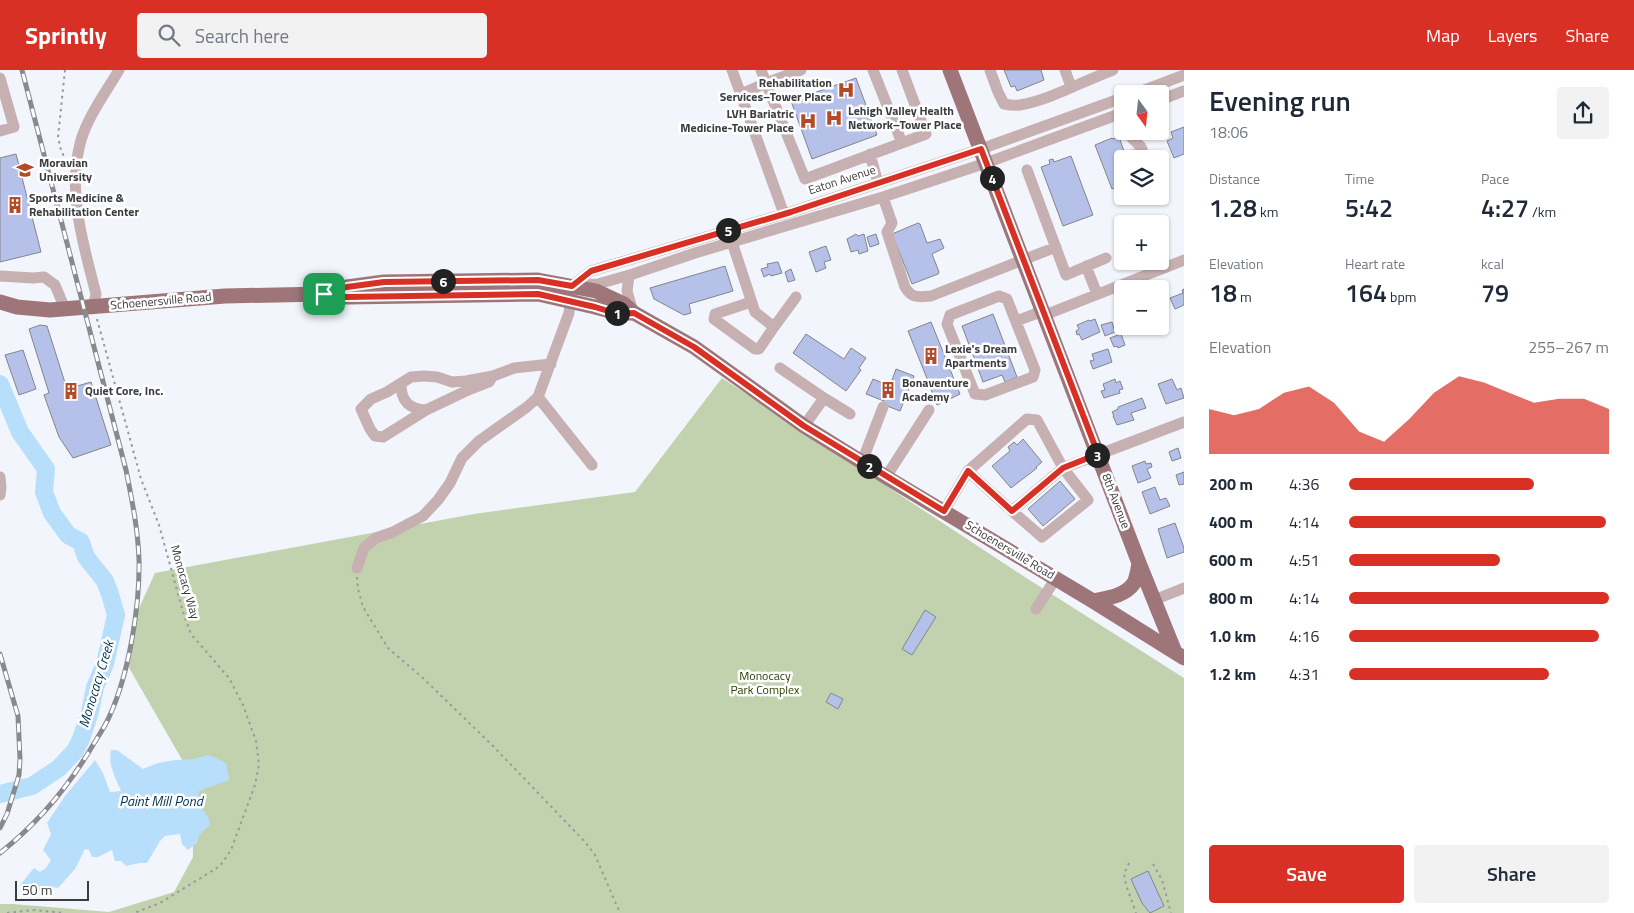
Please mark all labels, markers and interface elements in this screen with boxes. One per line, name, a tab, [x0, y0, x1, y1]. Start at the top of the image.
search box	[137, 13, 487, 58]
text: Sprintly	[25, 17, 107, 53]
icon: search	[155, 21, 183, 49]
text: Search here	[195, 21, 289, 50]
text: Map	[1426, 22, 1460, 49]
text: Layers	[1488, 22, 1537, 49]
text: Share	[1565, 22, 1609, 49]
place label: Rehabilitation Services–Tower Place	[720, 73, 832, 106]
text: Evening run	[1209, 79, 1351, 122]
hospital icon: Rehabilitation Services–Tower Place	[836, 80, 856, 100]
north arrow	[1114, 85, 1169, 140]
map controls	[1114, 85, 1169, 335]
button: share	[1557, 87, 1609, 139]
place label: Lehigh Valley Health Network–Tower Place	[848, 101, 962, 134]
place label: LVH Bariatric Medicine-Tower Place	[680, 104, 794, 137]
hospital icon: Lehigh Valley Health Network–Tower Place	[824, 108, 844, 128]
hospital icon: LVH Bariatric Medicine-Tower Place	[798, 111, 818, 131]
text: 18:06	[1209, 120, 1248, 144]
button: layers	[1114, 150, 1169, 205]
place label: Moravian University	[39, 153, 92, 186]
school or university icon: Moravian University	[15, 160, 35, 180]
street label: Eaton Avenue	[806, 160, 878, 199]
pin: 4	[980, 166, 1004, 190]
text: 4	[989, 168, 996, 189]
text: Distance	[1209, 168, 1260, 189]
text: Time	[1345, 168, 1374, 189]
text: Pace	[1481, 168, 1509, 189]
place label: Sports Medicine & Rehabilitation Center	[29, 188, 139, 221]
text: 1.28	[1209, 189, 1257, 227]
text: 5:42	[1345, 189, 1393, 227]
text: 4:27	[1481, 189, 1529, 227]
building icon: Sports Medicine & Rehabilitation Center	[5, 195, 25, 215]
text: km	[1257, 201, 1278, 222]
text: /km	[1529, 201, 1556, 222]
button: +	[1114, 215, 1169, 270]
pin: 5	[716, 218, 740, 242]
text: 5	[725, 220, 732, 241]
text: Elevation	[1209, 253, 1263, 274]
text: Heart rate	[1345, 253, 1405, 274]
text: kcal	[1481, 253, 1504, 274]
pin: 6	[430, 268, 456, 294]
text: 6	[440, 271, 447, 292]
pin	[303, 273, 345, 315]
text: 18	[1209, 274, 1237, 312]
text: 164	[1345, 274, 1387, 312]
text: 79	[1481, 274, 1509, 312]
icon: arrive	[310, 280, 338, 308]
button: −	[1114, 280, 1169, 335]
text: m	[1237, 286, 1252, 307]
text: bpm	[1387, 286, 1417, 307]
street label: Schoenersville Road	[110, 287, 212, 314]
pin: 1	[604, 300, 630, 326]
text: 1	[614, 303, 621, 324]
text: Elevation	[1209, 335, 1271, 359]
text: 255–267 m	[1528, 335, 1609, 359]
place label: Lexie's Dream Apartments	[945, 339, 1017, 372]
building icon: Lexie's Dream Apartments	[921, 346, 941, 366]
place label: Bonaventure Academy	[902, 373, 969, 406]
building icon: Bonaventure Academy	[878, 380, 898, 400]
building icon: Quiet Core, Inc.	[61, 381, 81, 401]
place label: Quiet Core, Inc.	[85, 381, 163, 400]
pin: 3	[1084, 442, 1110, 468]
text: 3	[1094, 445, 1101, 466]
pin: 2	[856, 454, 882, 478]
text: 2	[866, 456, 873, 477]
street label: 8th Avenue	[1097, 471, 1136, 531]
text: 200 m	[1209, 472, 1253, 496]
text: 4:36	[1289, 472, 1319, 496]
text: 400 m	[1209, 510, 1253, 534]
text: 4:14	[1289, 510, 1319, 534]
street label: Schoenersville Road	[962, 515, 1059, 584]
street label: Monocacy Way	[166, 543, 205, 621]
text: 600 m	[1209, 548, 1253, 572]
text: 4:51	[1289, 548, 1319, 572]
text: 800 m	[1209, 586, 1253, 610]
text: 4:14	[1289, 586, 1319, 610]
text: 1.0 km	[1209, 624, 1256, 648]
text: 4:16	[1289, 624, 1319, 648]
water label: Monocacy Creek	[72, 636, 119, 730]
text: 1.2 km	[1209, 662, 1256, 686]
text: 4:31	[1289, 662, 1319, 686]
park label: Monocacy Park Complex	[731, 666, 800, 699]
water label: Paint Mill Pond	[119, 790, 205, 811]
button: Save	[1209, 845, 1404, 903]
button: Share	[1414, 845, 1609, 903]
scale bar	[15, 878, 89, 901]
text: 50 m	[22, 879, 52, 900]

